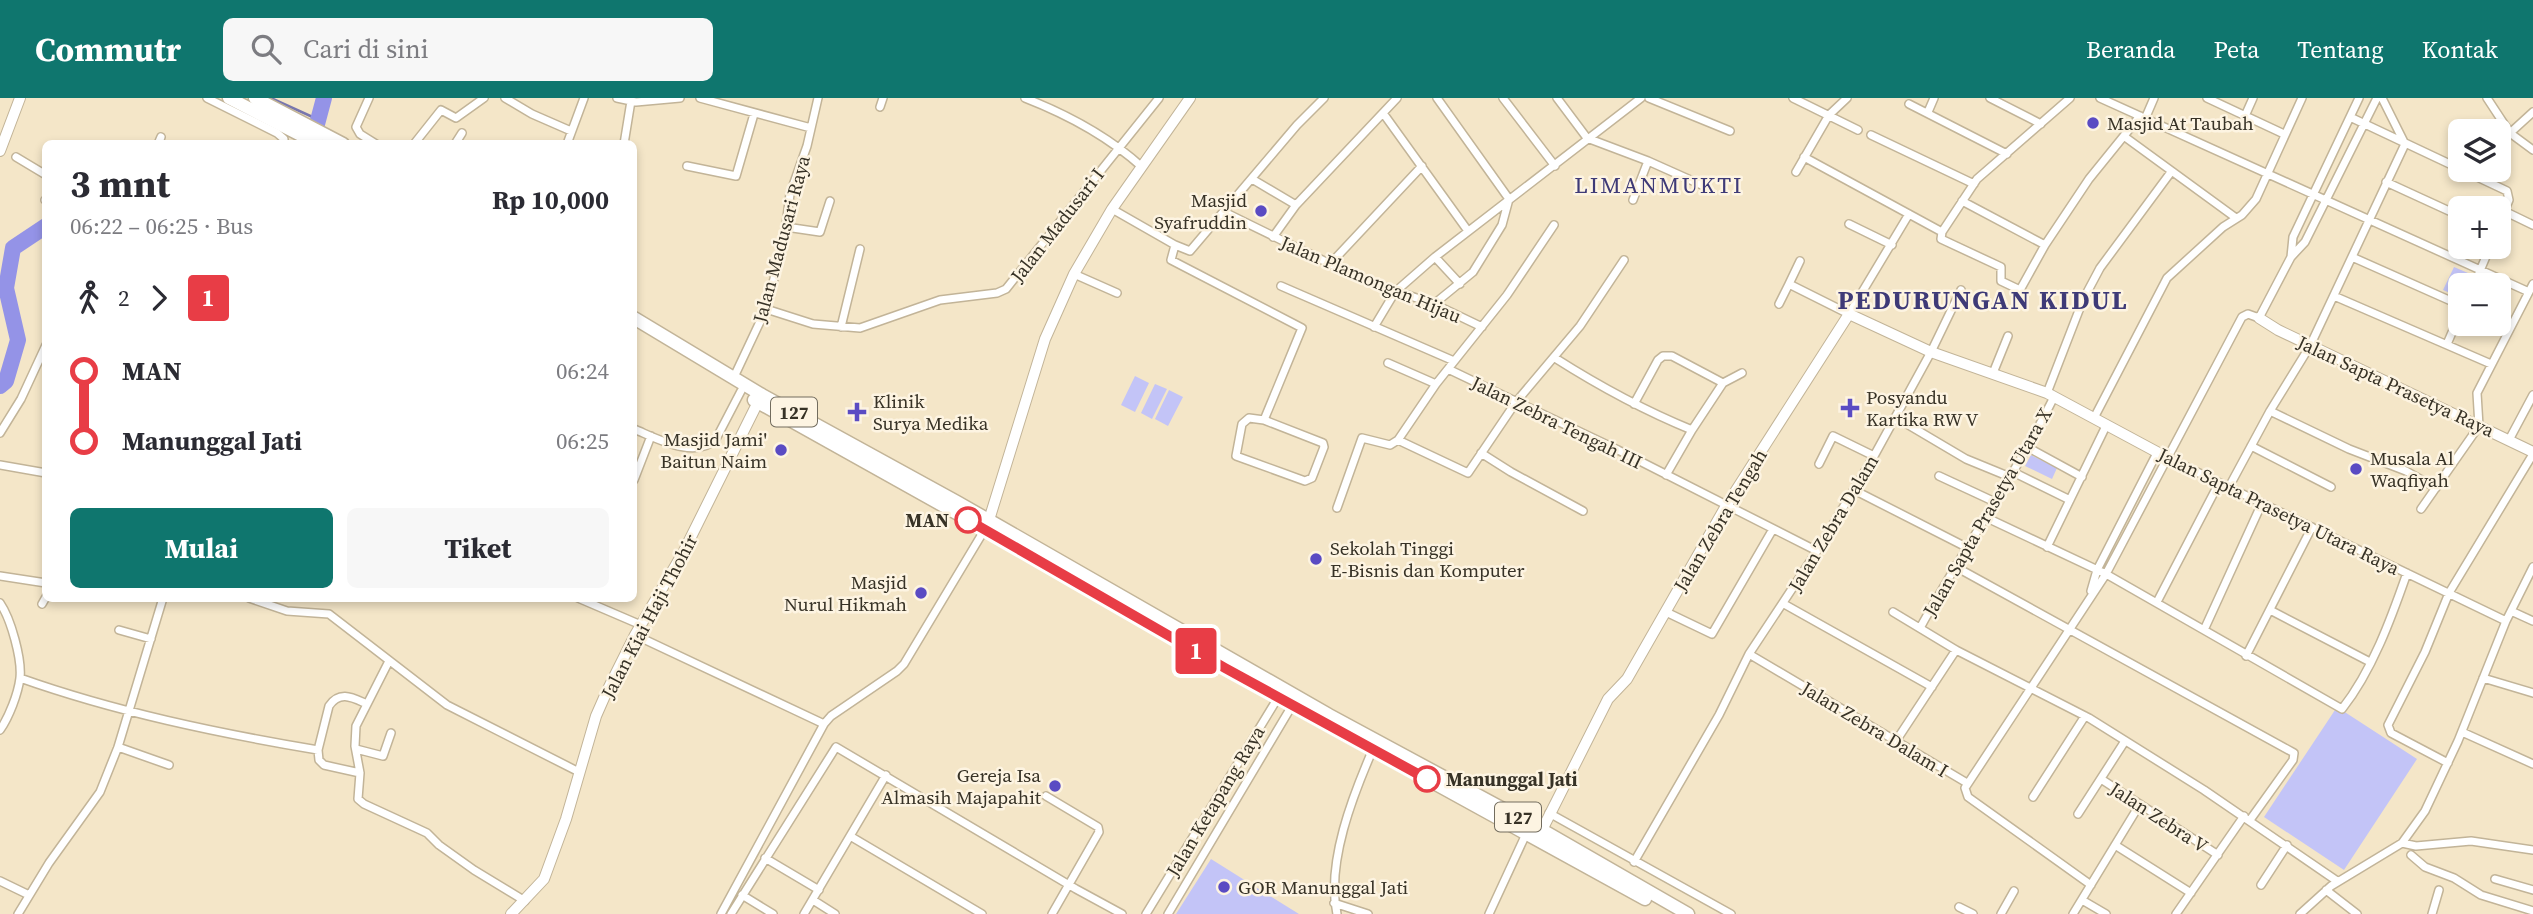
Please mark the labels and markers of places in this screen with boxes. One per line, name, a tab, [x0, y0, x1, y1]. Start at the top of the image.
place label: Masjid At Taubah	[2107, 110, 2254, 136]
marker: Masjid At Taubah	[2085, 115, 2101, 131]
place label: Masjid Syafruddin	[1154, 187, 1247, 235]
marker: Masjid Syafruddin	[1253, 203, 1269, 219]
place label: Posyandu Kartika RW V	[1866, 384, 1979, 432]
place label: Klinik Surya Medika	[873, 388, 989, 436]
marker: Posyandu Kartika RW V	[1840, 398, 1860, 418]
marker: Klinik Surya Medika	[847, 402, 867, 422]
place label: Masjid Jami' Baitun Naim	[660, 426, 767, 474]
marker: Masjid Jami' Baitun Naim	[773, 442, 789, 458]
place label: Musala Al Waqfiyah	[2370, 445, 2454, 493]
marker: Musala Al Waqfiyah	[2348, 461, 2364, 477]
place label: MAN	[905, 507, 949, 533]
marker: MAN	[955, 507, 981, 533]
place label: Sekolah Tinggi E-Bisnis dan Komputer	[1330, 535, 1525, 583]
marker: Sekolah Tinggi E-Bisnis dan Komputer	[1308, 551, 1324, 567]
place label: Masjid Nurul Hikmah	[784, 569, 907, 617]
marker: Masjid Nurul Hikmah	[913, 585, 929, 601]
place label: Gereja Isa Almasih Majapahit	[881, 762, 1042, 810]
marker: Manunggal Jati	[1414, 766, 1440, 792]
place label: Manunggal Jati	[1446, 766, 1578, 792]
marker: Gereja Isa Almasih Majapahit	[1047, 778, 1063, 794]
place label: GOR Manunggal Jati	[1238, 874, 1409, 900]
marker: GOR Manunggal Jati	[1216, 879, 1232, 895]

